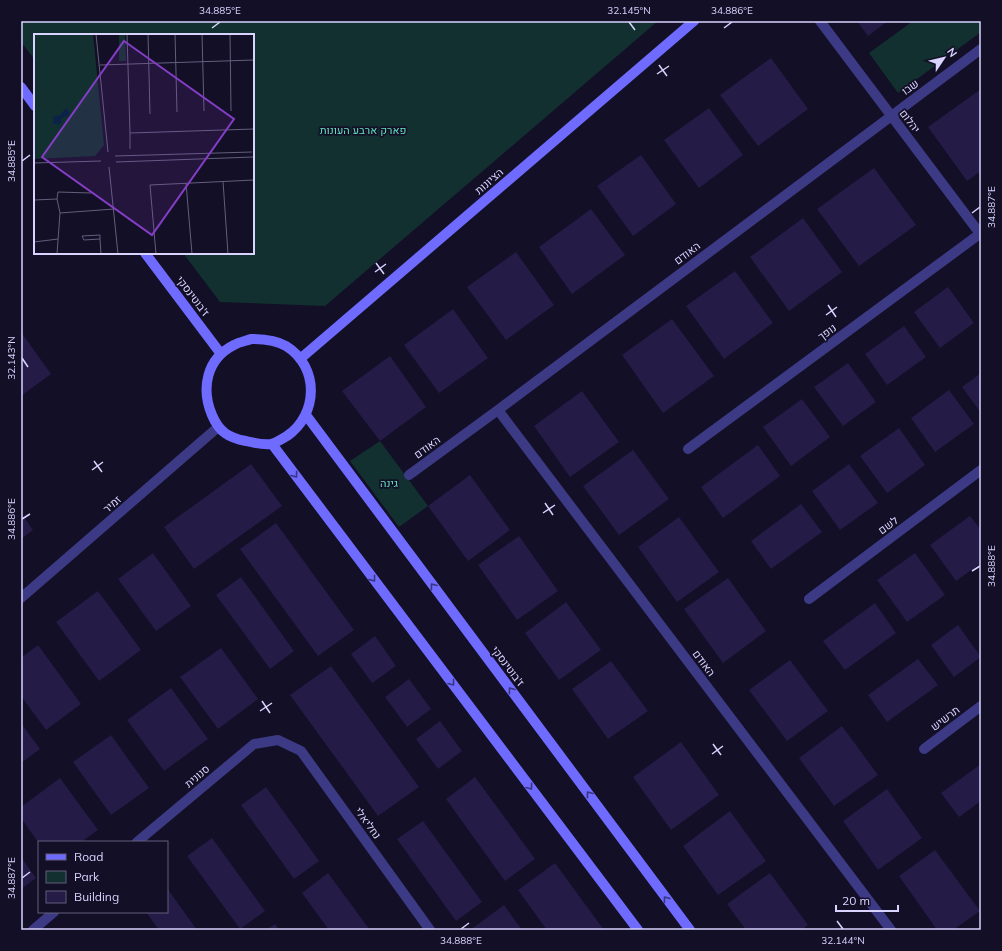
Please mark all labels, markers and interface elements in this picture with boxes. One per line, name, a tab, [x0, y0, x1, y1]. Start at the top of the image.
text: 34.885°E	[199, 4, 241, 17]
text: 32.145°N	[607, 4, 651, 17]
text: 34.886°E	[711, 4, 753, 17]
inset map	[34, 34, 254, 254]
north arrow	[924, 38, 964, 78]
text: N	[944, 45, 960, 60]
street label: שבו	[899, 76, 921, 98]
street label: יהלום	[897, 107, 923, 135]
park label: פארק ארבע העונות	[320, 123, 406, 137]
text: 34.885°E	[5, 140, 18, 182]
street label: הציונות	[472, 165, 506, 197]
text: 34.887°E	[985, 186, 998, 228]
street label: האודם	[671, 239, 703, 267]
street label: ז'בוטינסקי	[173, 273, 213, 319]
street label: נופך	[815, 321, 839, 343]
text: 32.143°N	[5, 336, 18, 380]
street label: האודם	[411, 433, 443, 461]
one-way arrow	[290, 471, 297, 478]
park label: גינה	[380, 476, 398, 490]
street label: זמיר	[100, 492, 124, 516]
text: 34.886°E	[5, 498, 18, 540]
street label: לשם	[875, 513, 901, 537]
text: 34.888°E	[985, 545, 998, 587]
one-way arrow	[368, 575, 376, 582]
one-way arrow	[430, 583, 438, 590]
street label: ז'בוטינסקי	[488, 643, 528, 689]
street label: האודם	[690, 647, 718, 679]
one-way arrow	[447, 678, 454, 685]
one-way arrow	[509, 688, 516, 695]
street label: תרשיש	[928, 702, 963, 734]
street label: סנונית	[182, 762, 212, 790]
one-way arrow	[525, 782, 532, 789]
one-way arrow	[587, 792, 594, 799]
street label: נחליאלי	[352, 804, 384, 842]
legend	[38, 841, 168, 913]
text: Road	[74, 849, 103, 864]
text: 34.887°E	[5, 857, 18, 899]
text: Park	[74, 869, 100, 884]
scale bar	[836, 887, 898, 913]
text: Building	[74, 889, 119, 904]
text: 20 m	[842, 893, 870, 908]
one-way arrow	[664, 896, 671, 903]
text: 34.888°E	[440, 934, 482, 947]
text: 32.144°N	[821, 934, 865, 947]

